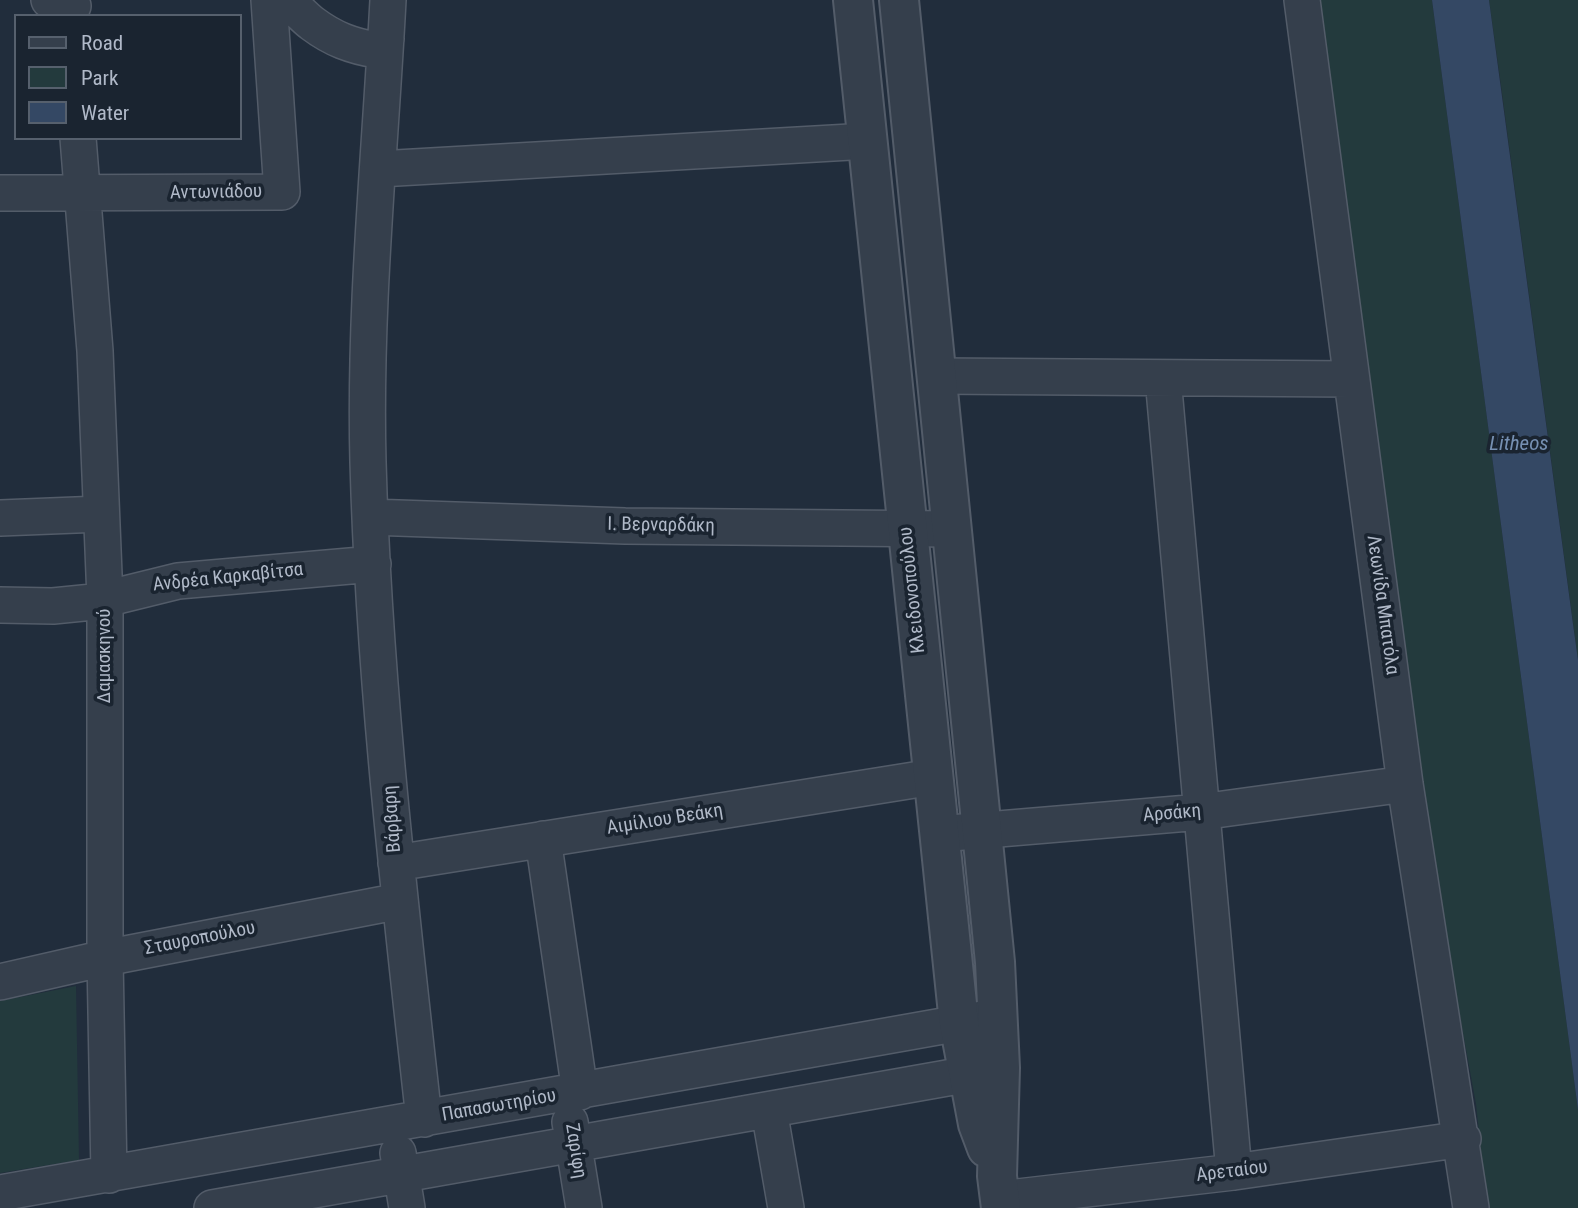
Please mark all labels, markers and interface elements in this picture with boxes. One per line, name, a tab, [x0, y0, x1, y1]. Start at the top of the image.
legend	[14, 14, 242, 140]
text: Road	[81, 31, 123, 55]
text: Park	[81, 66, 118, 90]
text: Water	[81, 101, 129, 125]
street label: Αντωνιάδου	[170, 181, 262, 205]
water label: Litheos	[1489, 432, 1549, 458]
street label: Ι. Βερναρδάκη	[607, 514, 715, 538]
street label: Κλειδονοπούλου	[895, 526, 931, 654]
street label: Λεωνίδα Μπατόλα	[1361, 534, 1403, 676]
street label: Ανδρέα Καρκαβίτσα	[152, 559, 304, 597]
street label: Δαμασκηνού	[94, 609, 116, 703]
street label: Βάρβαρη	[379, 785, 407, 853]
street label: Αιμίλιου Βεάκη	[605, 800, 725, 840]
street label: Αρσάκη	[1142, 800, 1202, 828]
street label: Σταυροπούλου	[143, 917, 257, 961]
street label: Παπασωτηρίου	[440, 1085, 558, 1127]
street label: Ζαρίφη	[559, 1122, 591, 1180]
street label: Αρεταίου	[1195, 1156, 1269, 1188]

